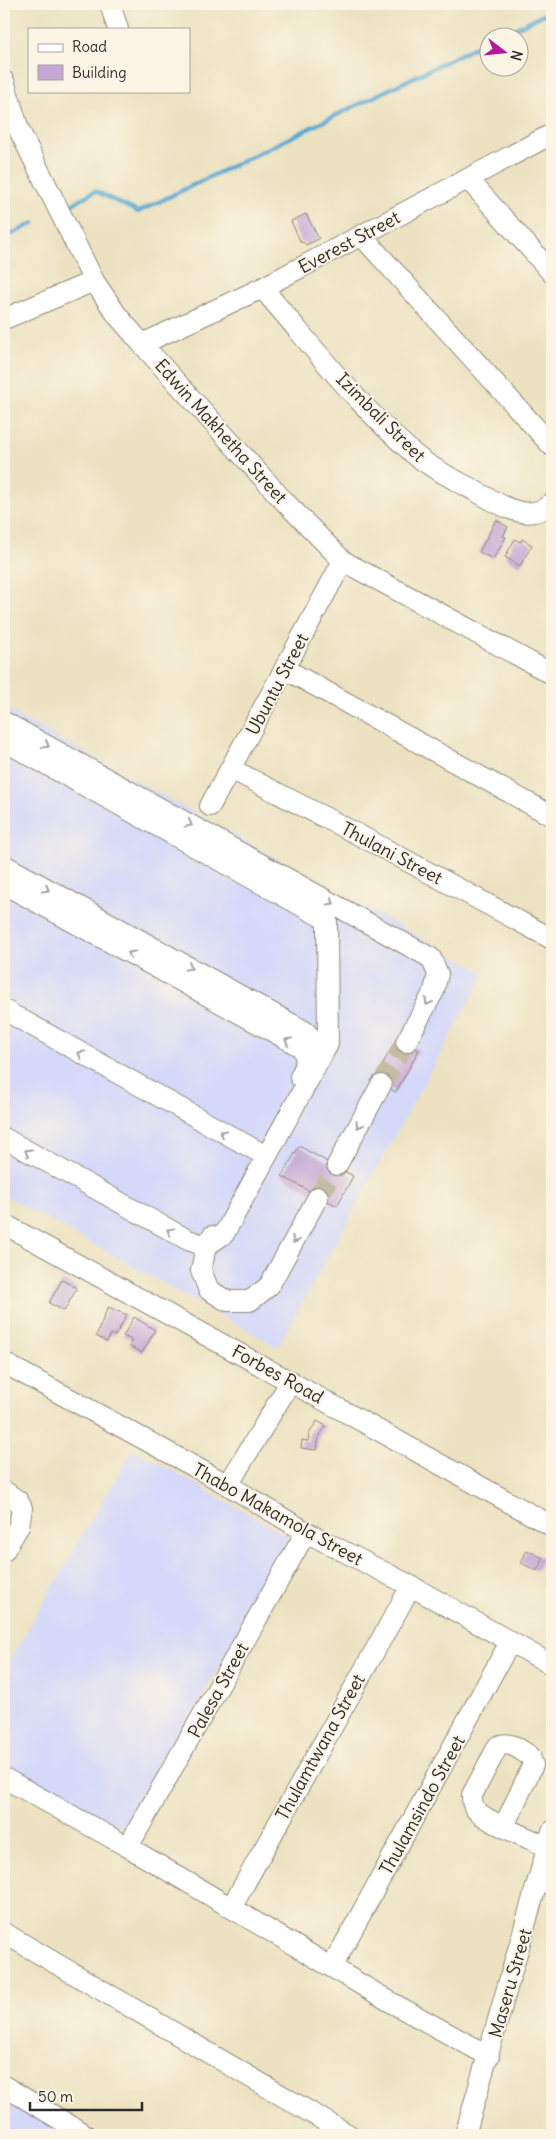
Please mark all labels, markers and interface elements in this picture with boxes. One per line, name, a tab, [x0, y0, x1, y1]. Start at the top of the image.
legend	[28, 28, 190, 92]
north arrow	[478, 28, 528, 78]
text: Road	[72, 37, 107, 56]
text: N	[507, 48, 526, 63]
text: Building	[72, 63, 127, 82]
street label: Everest Street	[294, 206, 404, 278]
street label: Edwin Makhetha Street	[150, 354, 292, 508]
street label: Izimbali Street	[332, 368, 430, 466]
street label: Ubuntu Street	[241, 629, 313, 739]
one-way arrow	[41, 739, 50, 749]
street label: Thulani Street	[337, 817, 447, 889]
one-way arrow	[183, 818, 192, 828]
one-way arrow	[41, 883, 50, 893]
one-way arrow	[326, 896, 335, 906]
one-way arrow	[127, 950, 136, 960]
one-way arrow	[183, 961, 192, 971]
one-way arrow	[424, 997, 434, 1006]
one-way arrow	[285, 1037, 294, 1047]
one-way arrow	[77, 1050, 86, 1060]
one-way arrow	[355, 1120, 365, 1129]
one-way arrow	[219, 1129, 228, 1139]
one-way arrow	[24, 1148, 33, 1158]
one-way arrow	[167, 1227, 176, 1237]
one-way arrow	[291, 1234, 301, 1243]
street label: Forbes Road	[228, 1339, 328, 1409]
street label: Thabo Makamola Street	[189, 1458, 367, 1570]
street label: Palesa Street	[182, 1638, 254, 1742]
street label: Thulamtwana Street	[270, 1670, 370, 1824]
street label: Thulamsindo Street	[374, 1731, 470, 1879]
street label: Maseru Street	[483, 1926, 537, 2040]
scale bar	[30, 2079, 142, 2111]
text: 50 m	[38, 2087, 73, 2106]

